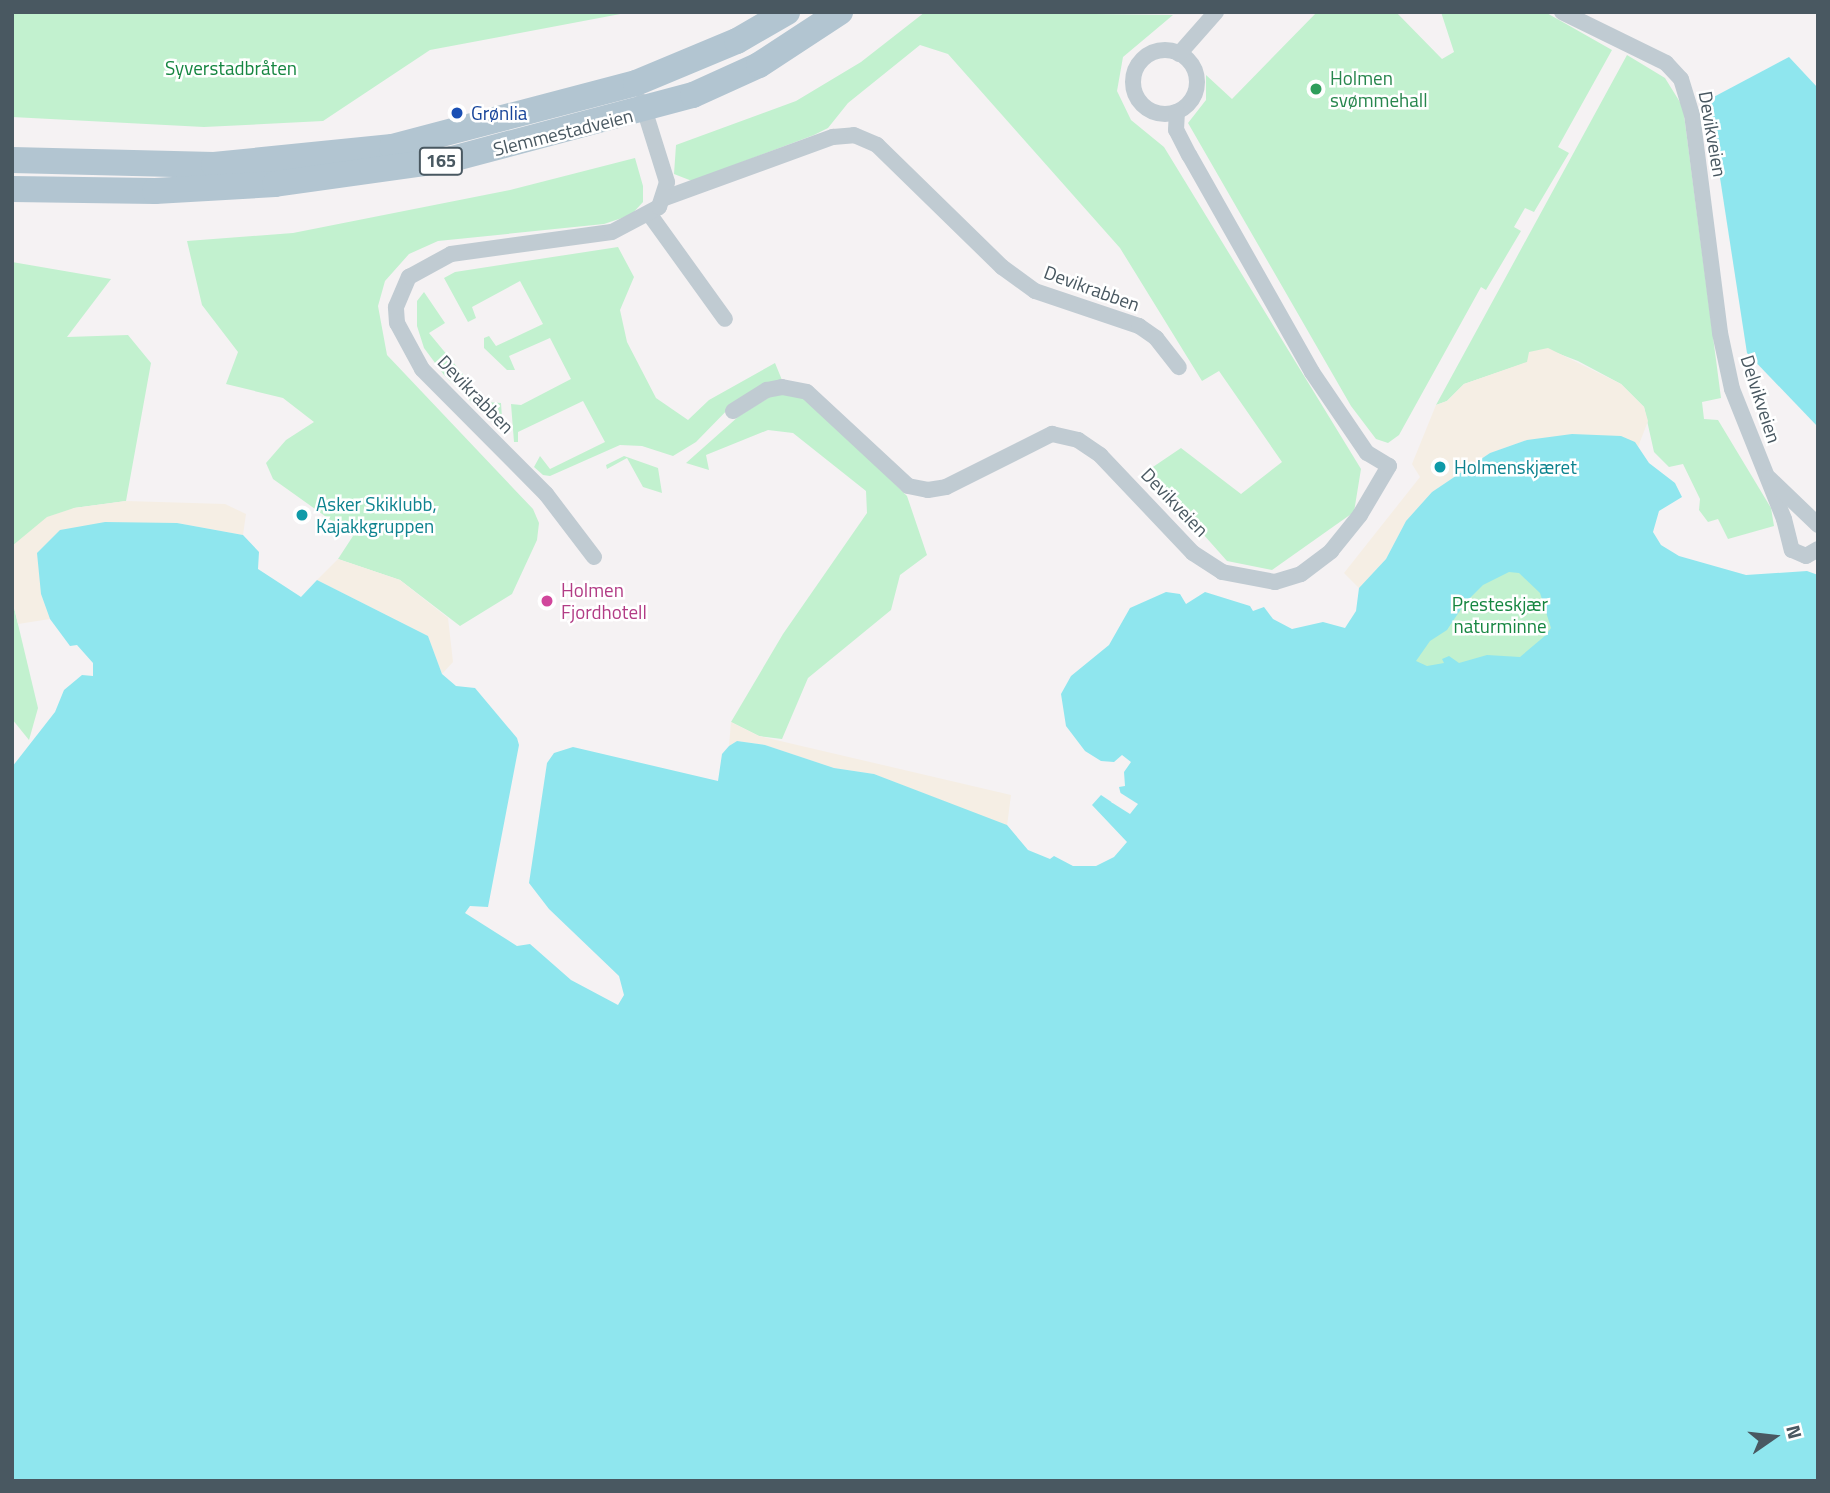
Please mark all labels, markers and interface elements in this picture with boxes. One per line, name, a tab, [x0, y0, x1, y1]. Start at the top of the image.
park label: Syverstadbråten	[165, 57, 297, 79]
place label: Holmen svømmehall	[1330, 67, 1428, 111]
marker: Holmen svømmehall	[1308, 81, 1324, 97]
street label: Devikveien	[1694, 89, 1732, 179]
place label: Grønlia	[471, 102, 527, 124]
street label: Slemmestadveien	[491, 104, 635, 160]
marker: Grønlia	[449, 105, 465, 121]
road number: 165	[418, 146, 464, 176]
street label: Devikrabben	[1041, 260, 1143, 316]
street label: Devikrabben	[433, 350, 519, 438]
street label: Delvikveien	[1736, 352, 1786, 446]
place label: Holmenskjæret	[1454, 456, 1577, 478]
marker: Holmenskjæret	[1432, 459, 1448, 475]
street label: Devikveien	[1137, 463, 1213, 541]
place label: Asker Skiklubb, Kajakkgruppen	[316, 493, 437, 537]
marker: Asker Skiklubb, Kajakkgruppen	[294, 507, 310, 523]
place label: Holmen Fjordhotell	[561, 579, 647, 623]
marker: Holmen Fjordhotell	[539, 593, 555, 609]
park label: Presteskjær naturminne	[1452, 593, 1548, 637]
north arrow	[1739, 1402, 1809, 1472]
text: N	[1779, 1422, 1811, 1442]

